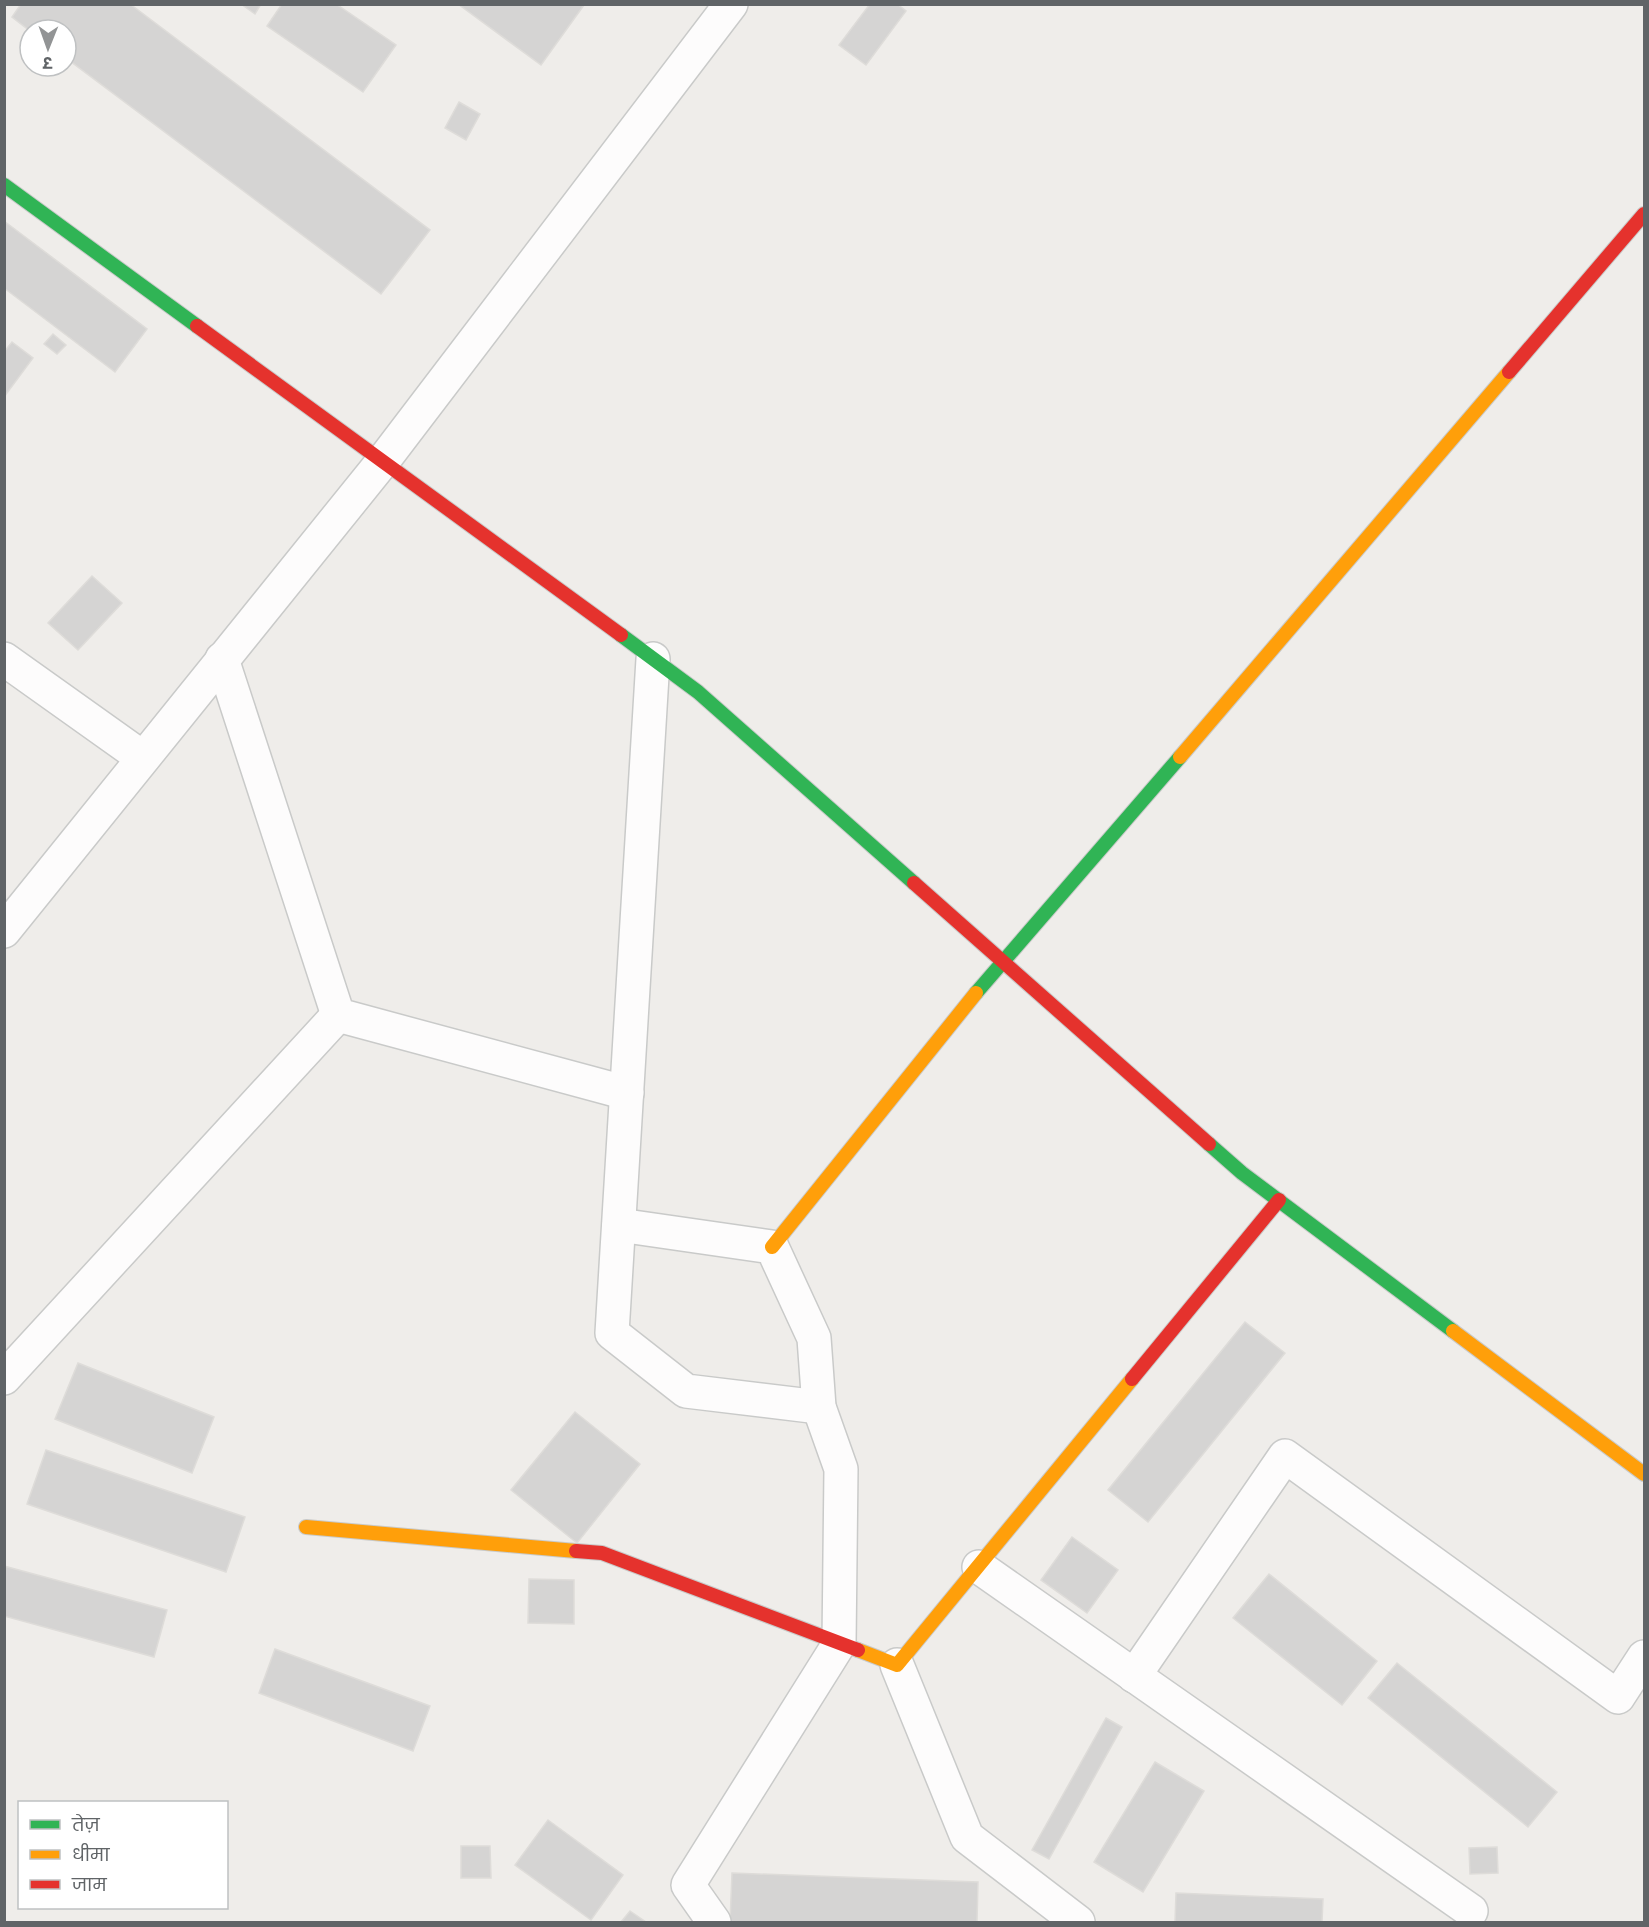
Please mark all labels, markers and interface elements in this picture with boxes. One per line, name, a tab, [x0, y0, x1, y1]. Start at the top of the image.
north arrow	[18, 18, 78, 78]
text: उ	[42, 51, 53, 74]
legend	[18, 1801, 228, 1909]
text: तेज़	[71, 1812, 100, 1837]
text: धीमा	[72, 1842, 110, 1867]
text: जाम	[71, 1872, 107, 1897]

